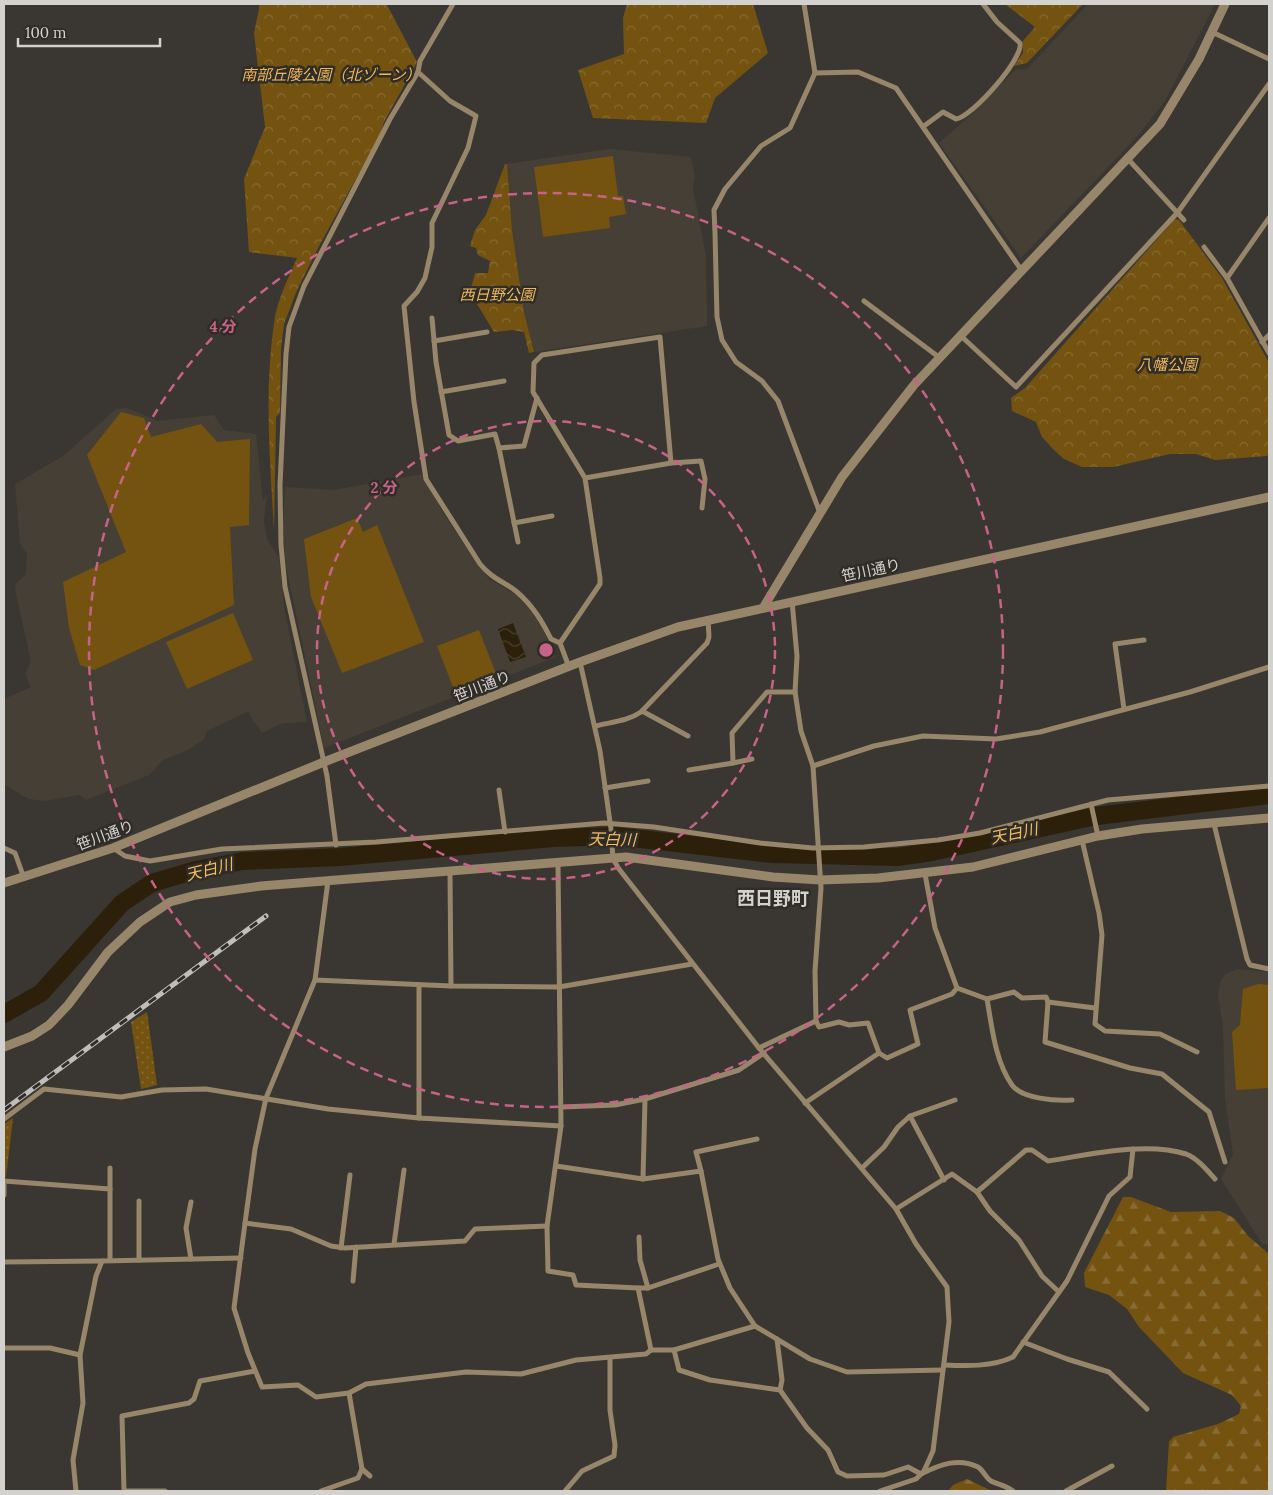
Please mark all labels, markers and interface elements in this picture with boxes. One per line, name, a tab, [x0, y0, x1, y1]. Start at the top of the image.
scale bar	[18, 15, 160, 47]
text: 100 m	[25, 23, 66, 42]
park label: 南部丘陵公園（北ゾーン）	[241, 65, 421, 84]
park label: 西日野公園	[459, 285, 536, 304]
text: 4 分	[209, 317, 237, 336]
park label: 八幡公園	[1137, 355, 1199, 374]
text: 2 分	[371, 478, 397, 497]
street label: 笹川通り	[840, 554, 902, 586]
centre of rings	[537, 641, 555, 659]
street label: 笹川通り	[451, 666, 513, 706]
street label: 笹川通り	[74, 816, 136, 854]
water label: 天白川	[988, 818, 1042, 848]
water label: 天白川	[588, 829, 638, 849]
water label: 天白川	[183, 853, 237, 885]
district label: 西日野町	[737, 887, 809, 910]

